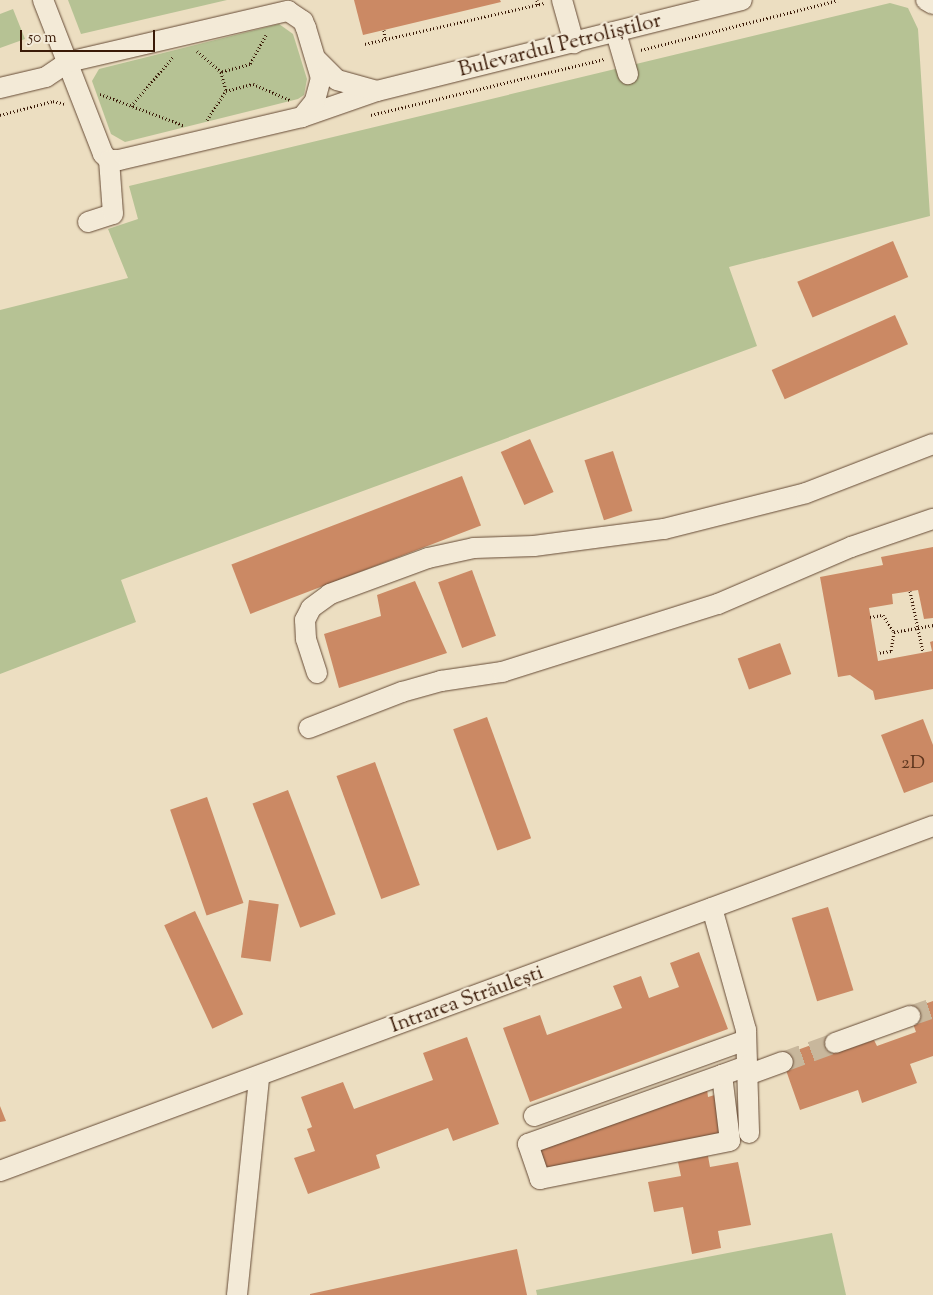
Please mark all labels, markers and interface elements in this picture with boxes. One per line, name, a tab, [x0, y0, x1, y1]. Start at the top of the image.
street label: Bulevardul Petroliștilor	[456, 9, 664, 83]
scale bar	[22, 20, 158, 52]
text: 50 m	[28, 28, 57, 49]
house number: 2D	[901, 753, 925, 775]
street label: Intrarea Străulești	[387, 961, 547, 1039]

